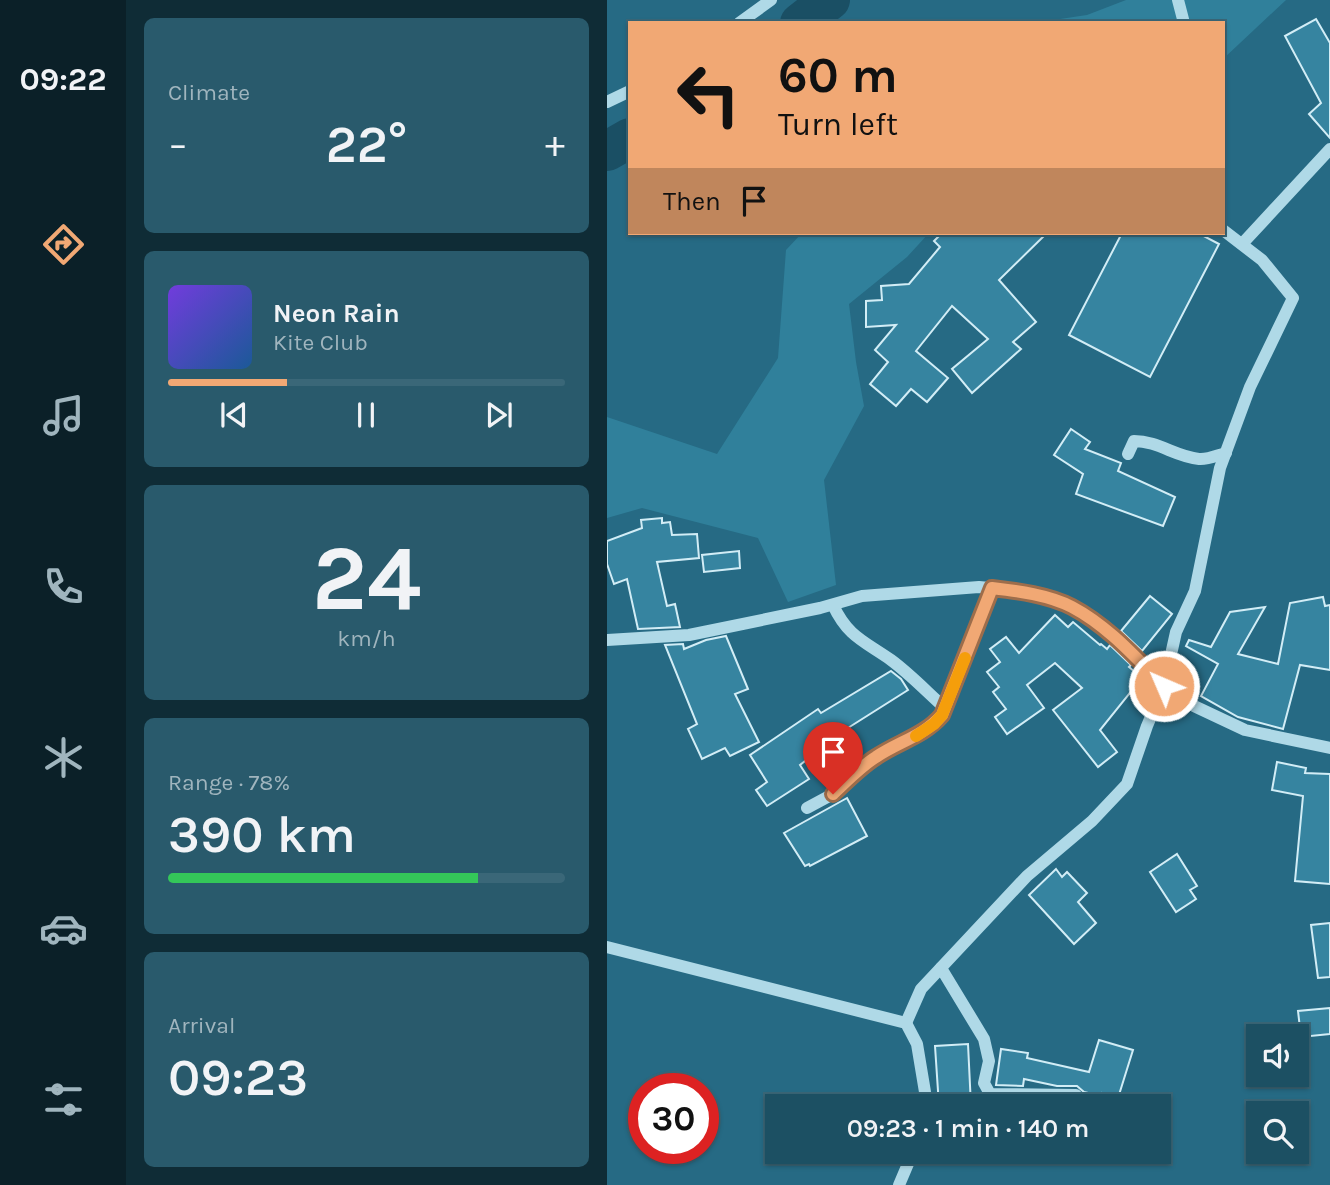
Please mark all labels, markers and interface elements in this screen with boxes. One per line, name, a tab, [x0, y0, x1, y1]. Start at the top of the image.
text: 60 m	[778, 47, 898, 104]
icon: left	[663, 49, 754, 140]
text: 09:22	[19, 61, 107, 98]
text: Climate	[168, 79, 250, 106]
text: Turn left	[778, 106, 898, 143]
text: 22°	[326, 114, 407, 175]
text: −	[168, 122, 188, 167]
text: +	[545, 122, 565, 167]
icon: arrive	[735, 182, 773, 220]
text: Then	[663, 186, 721, 217]
icon: directions	[39, 220, 88, 269]
text: Neon Rain	[273, 298, 400, 329]
text: Kite Club	[273, 329, 368, 356]
icon: music	[39, 391, 88, 440]
icon: previous	[215, 396, 253, 434]
icon: pause	[347, 396, 385, 434]
icon: next	[480, 396, 518, 434]
text: 24	[312, 526, 421, 632]
icon: phone	[39, 562, 88, 611]
text: km/h	[337, 625, 396, 652]
position arrow	[1127, 649, 1201, 723]
pin	[803, 722, 863, 794]
icon: climate	[39, 733, 88, 782]
icon: arrive	[814, 733, 852, 771]
text: Range · 78%	[168, 769, 290, 796]
text: 390 km	[168, 804, 356, 865]
icon: car	[39, 904, 88, 953]
text: Arrival	[168, 1012, 235, 1039]
map controls	[1246, 1024, 1309, 1164]
button: sound	[1246, 1024, 1309, 1087]
text: 09:23	[168, 1047, 308, 1108]
speed limit sign: 30	[628, 1073, 719, 1164]
icon: filters	[39, 1075, 88, 1124]
button: search	[1246, 1101, 1309, 1164]
text: 09:23 · 1 min · 140 m	[847, 1113, 1089, 1144]

